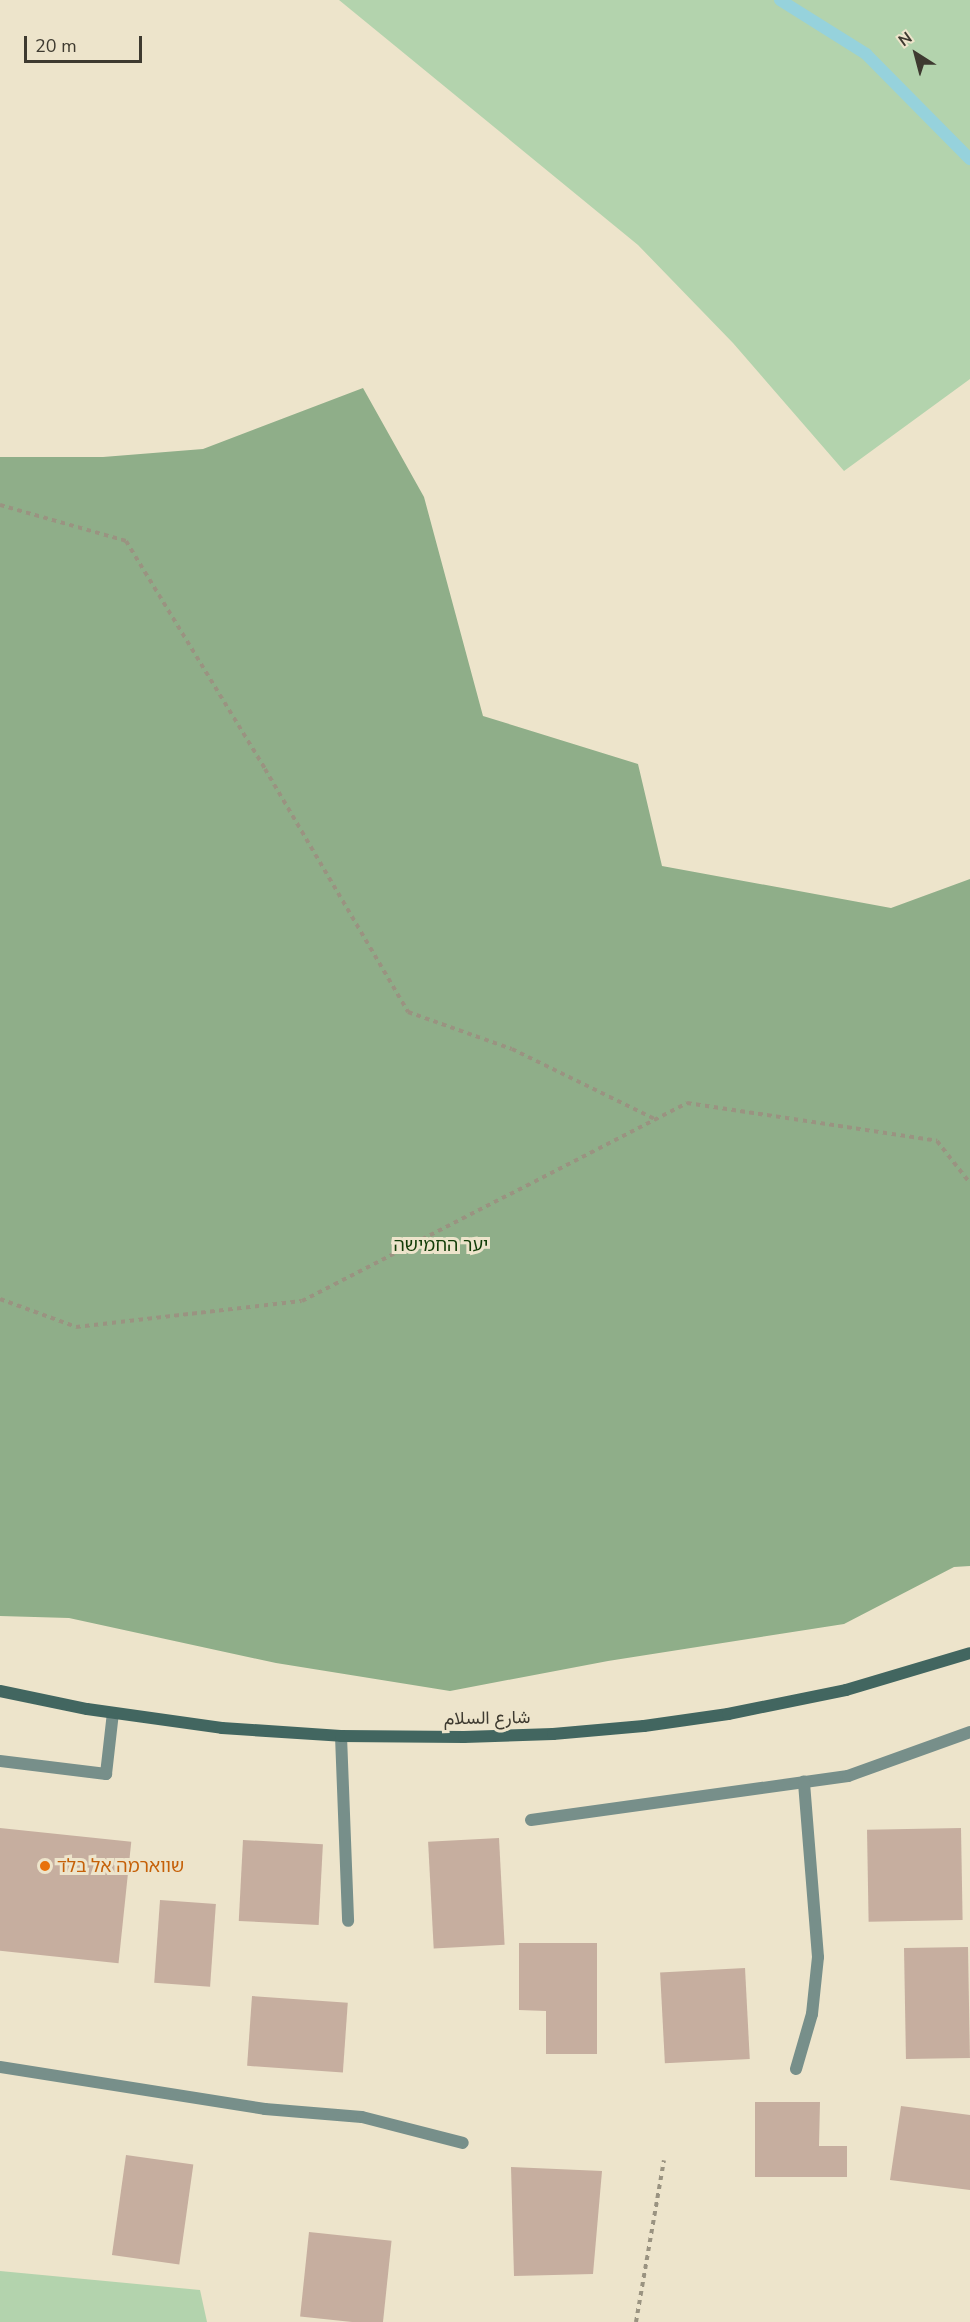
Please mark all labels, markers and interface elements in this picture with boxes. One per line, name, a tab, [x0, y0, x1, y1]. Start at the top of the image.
scale bar	[27, 24, 146, 62]
north arrow	[886, 24, 946, 84]
text: N	[894, 27, 917, 52]
text: 20 m	[35, 34, 77, 58]
park label: יער החמישה	[394, 1234, 488, 1256]
street label: شارع السلام	[443, 1706, 531, 1730]
place label: שווארמה אל בלד	[57, 1855, 184, 1877]
marker: שווארמה אל בלד	[38, 1859, 52, 1873]

